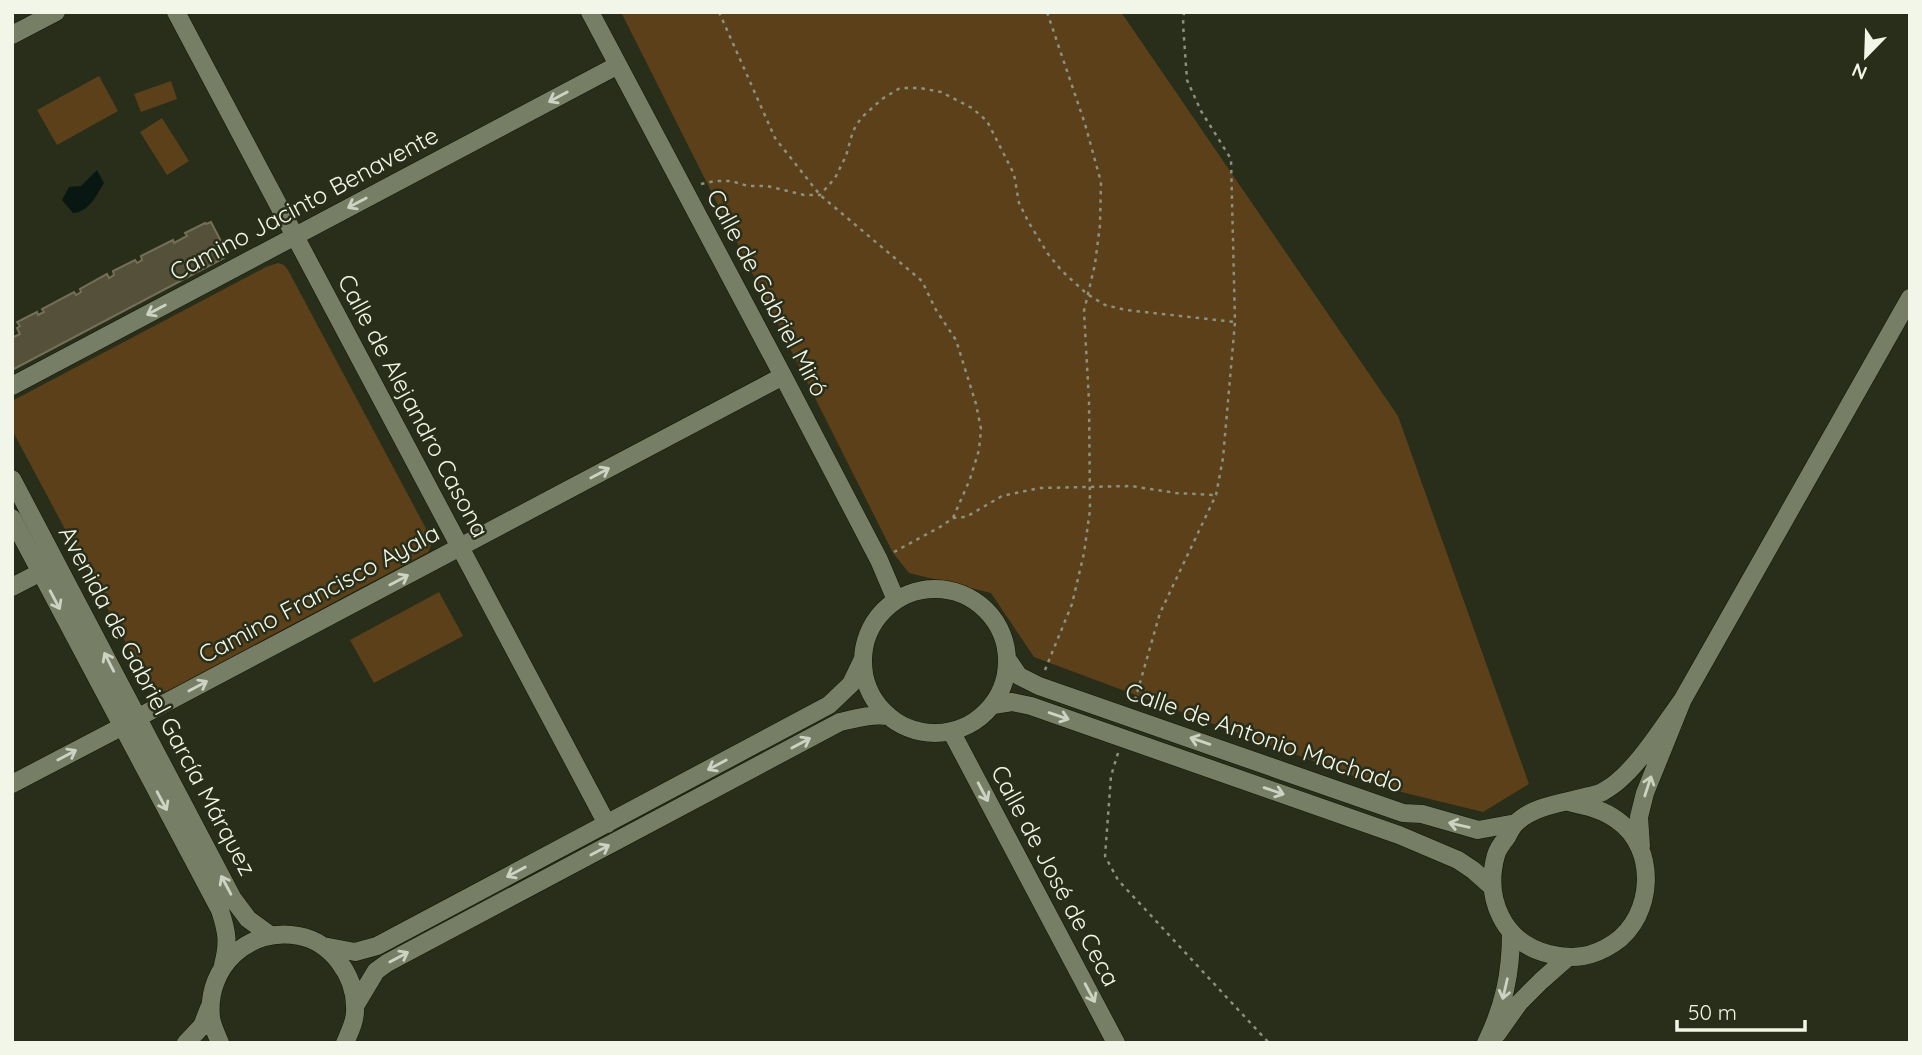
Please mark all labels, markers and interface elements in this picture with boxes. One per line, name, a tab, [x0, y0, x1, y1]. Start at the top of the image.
north arrow	[1831, 21, 1901, 91]
text: N	[1848, 58, 1870, 85]
one-way arrow	[548, 91, 569, 104]
street label: Camino Jacinto Benavente	[164, 119, 443, 287]
street label: Calle de Gabriel Miró	[701, 184, 835, 401]
one-way arrow	[347, 197, 368, 211]
street label: Calle de Alejandro Casona	[332, 269, 496, 542]
one-way arrow	[146, 304, 167, 317]
one-way arrow	[589, 466, 610, 479]
street label: Camino Francisco Ayala	[193, 517, 444, 669]
street label: Avenida de Gabriel García Márquez	[53, 521, 263, 880]
one-way arrow	[388, 572, 409, 586]
one-way arrow	[49, 589, 63, 610]
one-way arrow	[101, 652, 115, 673]
street label: Calle de Antonio Machado	[1121, 675, 1407, 799]
one-way arrow	[187, 679, 207, 693]
one-way arrow	[1047, 711, 1069, 723]
one-way arrow	[1190, 734, 1212, 746]
one-way arrow	[790, 736, 811, 749]
one-way arrow	[57, 748, 77, 762]
one-way arrow	[707, 759, 728, 772]
street label: Calle de José de Ceca	[985, 760, 1127, 991]
one-way arrow	[1642, 775, 1655, 797]
one-way arrow	[976, 781, 990, 802]
one-way arrow	[1262, 786, 1284, 798]
one-way arrow	[156, 790, 169, 811]
one-way arrow	[1448, 818, 1471, 831]
one-way arrow	[589, 843, 610, 856]
one-way arrow	[506, 866, 527, 879]
one-way arrow	[218, 875, 232, 896]
one-way arrow	[389, 949, 409, 963]
one-way arrow	[1498, 977, 1512, 1000]
one-way arrow	[1084, 982, 1097, 1003]
scale bar	[1677, 988, 1805, 1032]
text: 50 m	[1688, 999, 1737, 1025]

